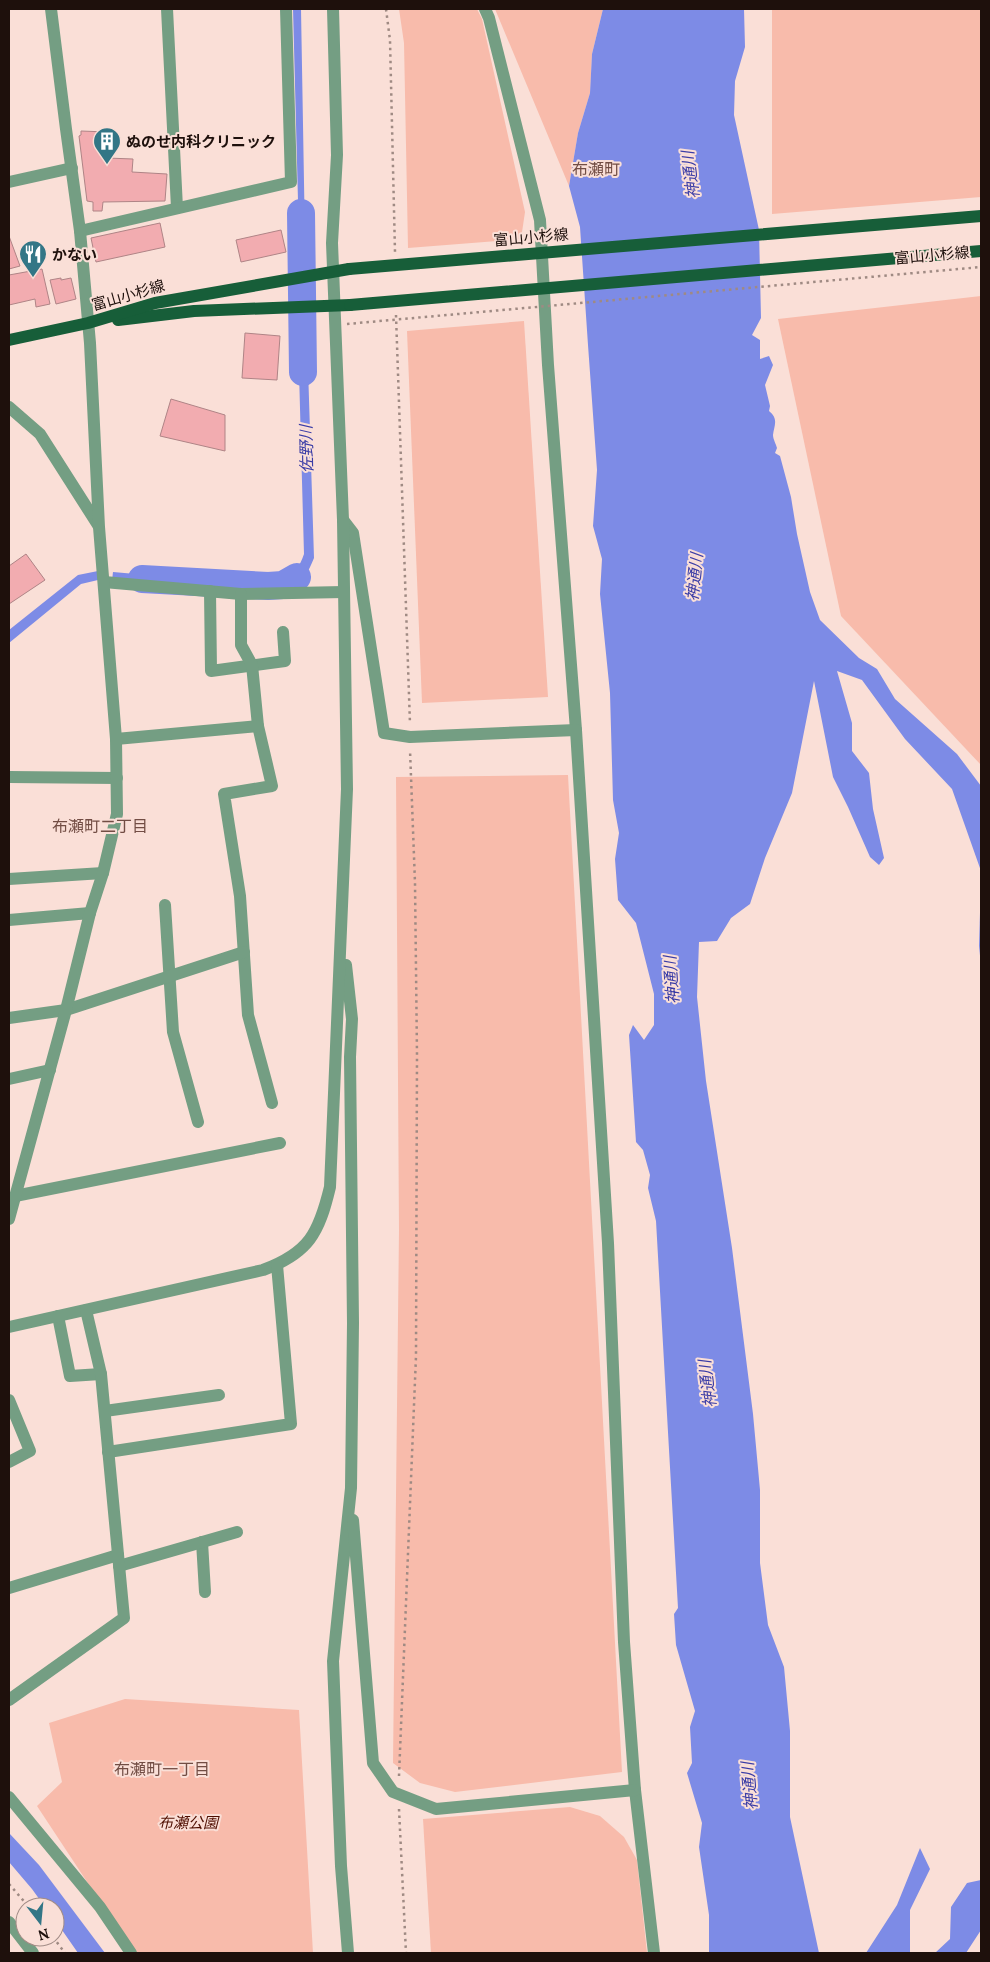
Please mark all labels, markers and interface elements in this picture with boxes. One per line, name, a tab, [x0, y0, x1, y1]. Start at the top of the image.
building icon: ぬのせ内科クリニック	[92, 126, 122, 165]
place label: ぬのせ内科クリニック	[126, 132, 276, 151]
water label: 神通川	[677, 148, 703, 200]
district label: 布瀬町	[572, 159, 620, 179]
street label: 富山小杉線	[493, 224, 569, 250]
restaurant icon: かない	[18, 239, 48, 278]
street label: 富山小杉線	[894, 242, 970, 268]
place label: かない	[52, 245, 97, 264]
street label: 富山小杉線	[89, 276, 167, 314]
water label: 佐野川	[296, 423, 316, 473]
water label: 神通川	[682, 550, 707, 602]
district label: 布瀬町二丁目	[52, 816, 148, 836]
water label: 神通川	[659, 953, 683, 1005]
water label: 神通川	[694, 1357, 720, 1409]
district label: 布瀬町一丁目	[114, 1759, 210, 1779]
water label: 神通川	[737, 1759, 761, 1811]
park label: 布瀬公園	[158, 1813, 220, 1832]
north arrow	[15, 1897, 65, 1947]
text: N	[36, 1924, 51, 1945]

